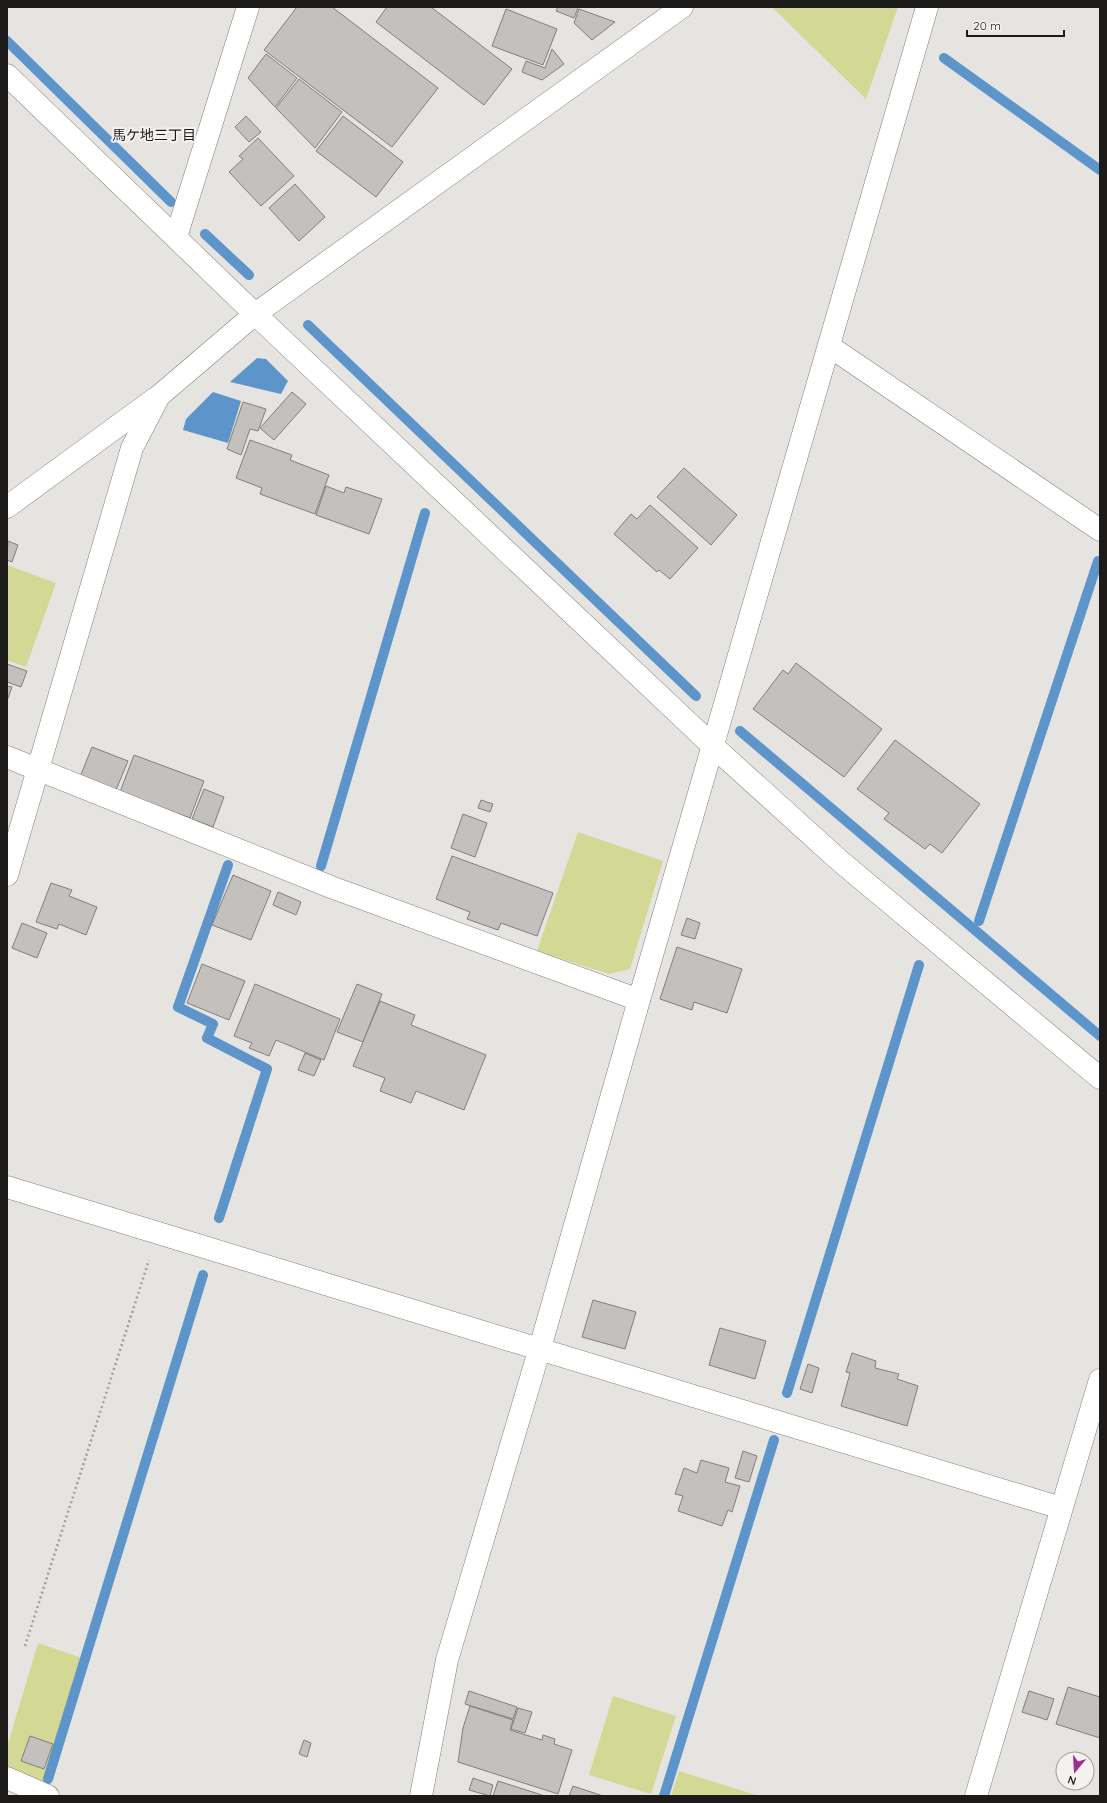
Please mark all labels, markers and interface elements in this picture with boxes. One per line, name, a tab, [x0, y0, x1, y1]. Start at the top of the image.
scale bar	[967, 12, 1064, 38]
text: 20 m	[973, 18, 1001, 33]
district label: 馬ケ地三丁目	[112, 126, 196, 144]
north arrow	[1055, 1751, 1095, 1791]
text: N	[1066, 1773, 1078, 1788]

